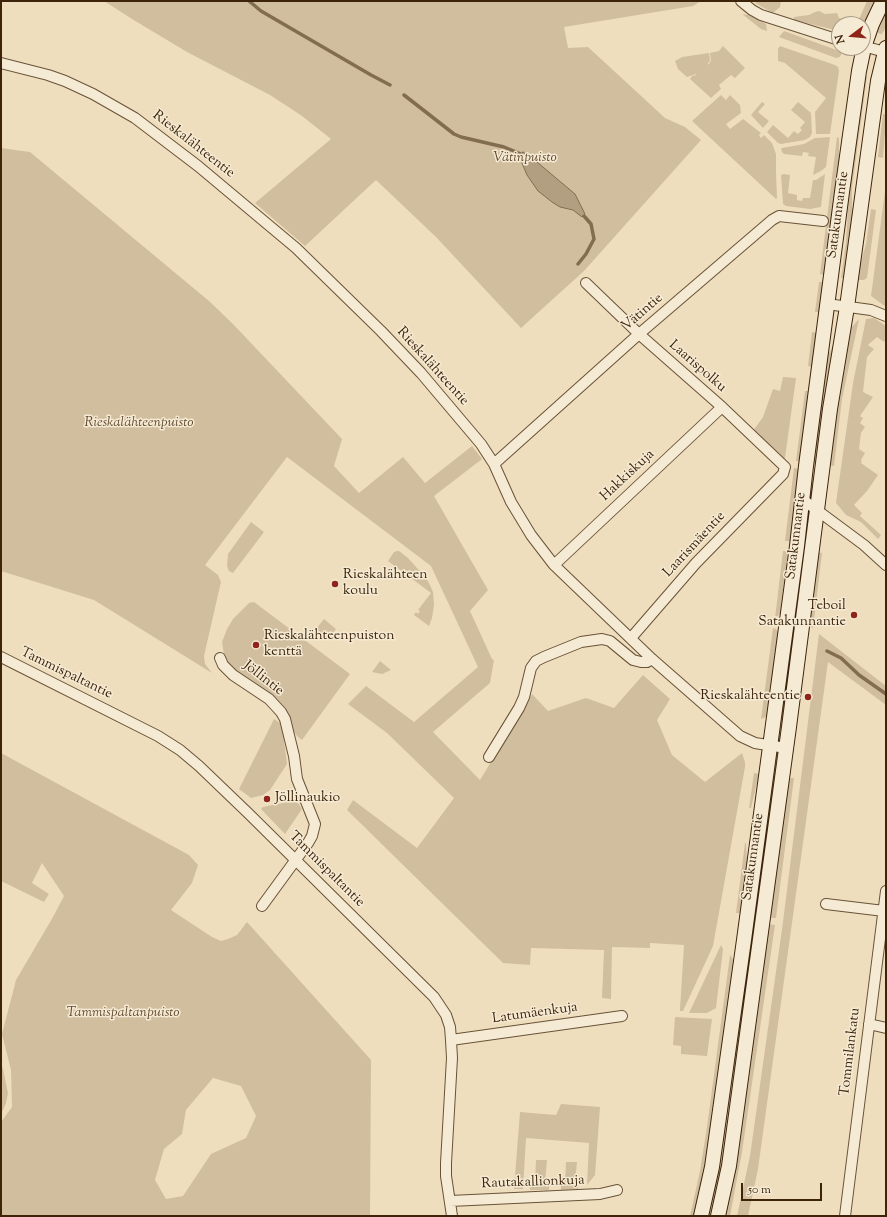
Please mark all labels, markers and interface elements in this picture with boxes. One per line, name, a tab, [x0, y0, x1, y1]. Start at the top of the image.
north arrow	[831, 16, 871, 56]
text: N	[832, 33, 849, 45]
street label: Rieskalähteentie	[149, 108, 237, 182]
park label: Vätinpuisto	[493, 151, 557, 167]
street label: Satakunnantie	[825, 170, 853, 260]
street label: Vätintie	[619, 291, 667, 335]
street label: Rieskalähteentie	[392, 324, 472, 410]
street label: Laarispolku	[665, 337, 729, 397]
park label: Rieskalähteenpuisto	[85, 416, 193, 432]
street label: Hakkiskuja	[597, 447, 659, 505]
street label: Satakunnantie	[783, 491, 811, 581]
street label: Laarismäentie	[660, 509, 730, 581]
place label: Rieskalähteen koulu	[343, 568, 428, 600]
marker: Rieskalähteen koulu	[330, 579, 340, 589]
place label: Teboil Satakunnantie	[758, 599, 846, 632]
marker: Teboil Satakunnantie	[849, 610, 859, 620]
place label: Rieskalähteenpuiston kenttä	[264, 629, 395, 662]
marker: Rieskalähteenpuiston kenttä	[251, 640, 261, 650]
street label: Tammispaltantie	[17, 644, 115, 704]
street label: Jöllintie	[239, 658, 287, 700]
place label: Rieskalähteentie	[700, 689, 800, 705]
marker: Rieskalähteentie	[803, 692, 813, 702]
place label: Jöllinaukio	[275, 791, 340, 807]
marker: Jöllinaukio	[262, 794, 272, 804]
street label: Satakunnantie	[740, 812, 768, 902]
street label: Tammispaltantie	[285, 829, 367, 911]
street label: Latumäenkuja	[491, 1000, 579, 1028]
park label: Tammispaltanpuisto	[66, 1006, 180, 1022]
street label: Tommilankatu	[837, 1007, 865, 1097]
street label: Rautakallionkuja	[481, 1173, 585, 1193]
scale bar	[743, 1175, 824, 1201]
text: 50 m	[748, 1181, 771, 1199]

